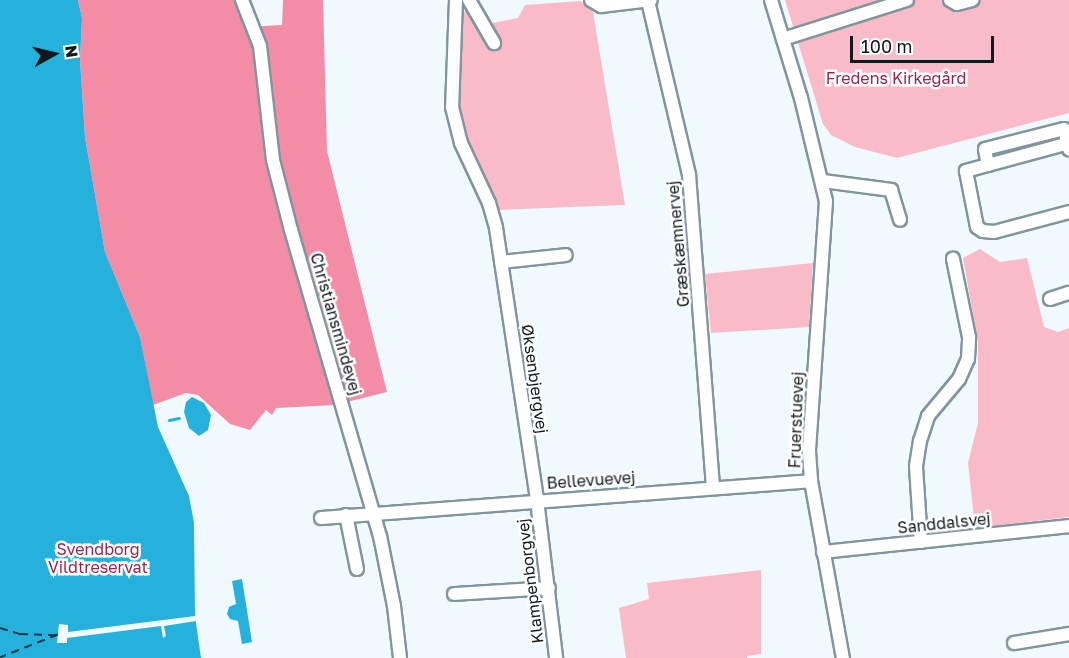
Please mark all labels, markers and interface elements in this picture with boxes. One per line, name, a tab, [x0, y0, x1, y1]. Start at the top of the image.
north arrow	[24, 24, 84, 84]
scale bar	[853, 24, 997, 62]
text: 100 m	[861, 35, 912, 57]
text: N	[61, 44, 83, 59]
park label: Fredens Kirkegård	[826, 68, 966, 88]
street label: Græskæmnervej	[663, 180, 693, 308]
street label: Christiansmindevej	[307, 251, 365, 397]
street label: Øksenbjergvej	[518, 323, 552, 435]
street label: Fruerstuevej	[785, 371, 807, 469]
street label: Bellevuevej	[546, 467, 636, 493]
street label: Sanddalsvej	[896, 509, 992, 537]
street label: Klampenborgvej	[513, 517, 547, 645]
park label: Svendborg Vildtreservat	[48, 539, 148, 577]

